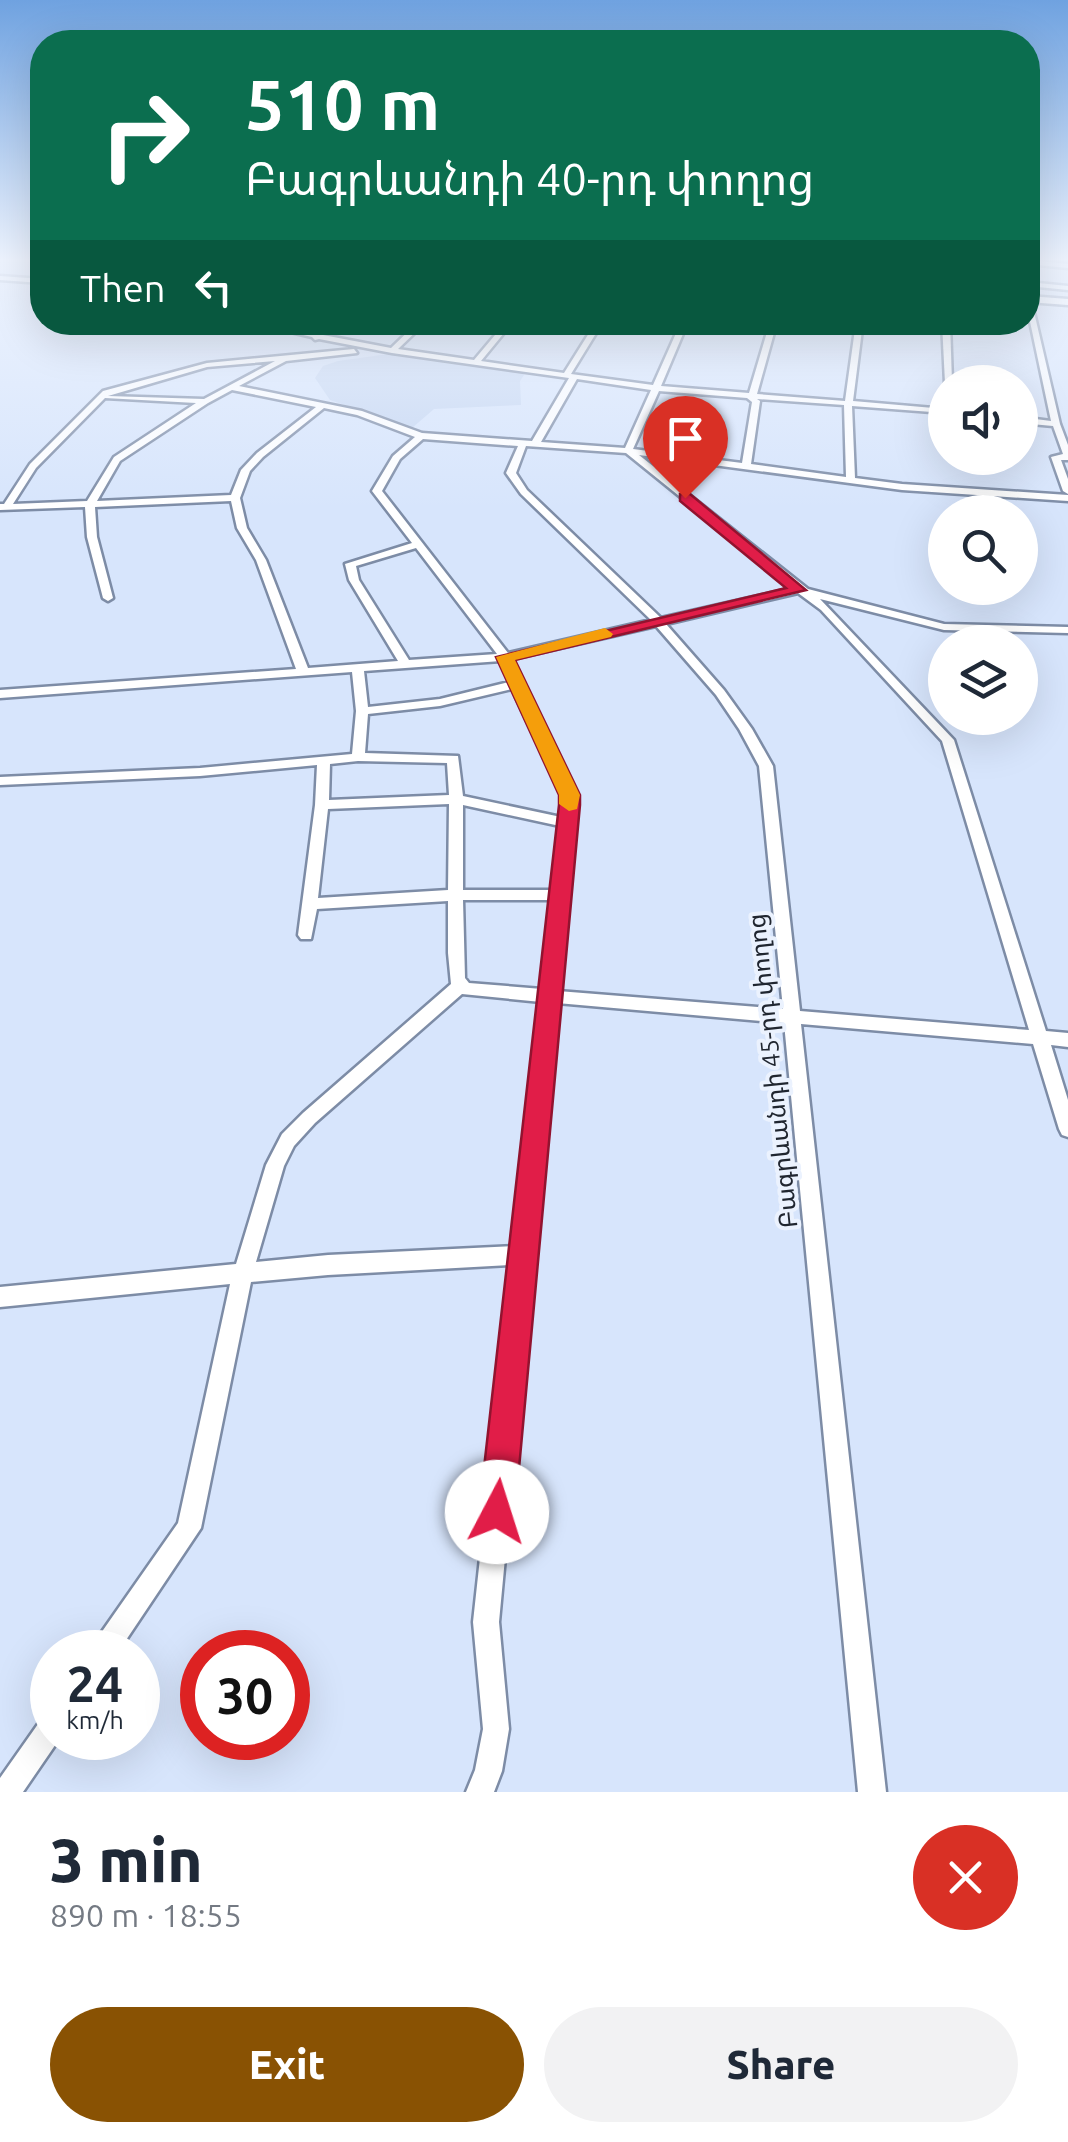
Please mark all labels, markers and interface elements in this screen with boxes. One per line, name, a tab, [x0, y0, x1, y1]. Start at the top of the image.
text: 510 m	[245, 65, 440, 143]
icon: right	[80, 70, 210, 200]
text: Բագրևանդի 40-րդ փողոց	[245, 153, 814, 204]
icon: left	[186, 260, 241, 315]
text: Then	[80, 267, 166, 309]
map controls	[928, 365, 1038, 735]
button: sound	[928, 365, 1038, 475]
pin	[643, 396, 728, 499]
icon: arrive	[658, 411, 713, 466]
button: search	[928, 495, 1038, 605]
button: layers	[928, 625, 1038, 735]
street label: Բագրևանդի 45-րդ փողոց	[742, 912, 803, 1230]
position arrow	[445, 1460, 549, 1564]
speed limit sign: 30	[180, 1630, 310, 1760]
text: 24	[67, 1655, 123, 1711]
text: km/h	[66, 1706, 124, 1734]
button: close	[913, 1825, 1018, 1930]
text: 3 min	[50, 1826, 203, 1893]
text: 890 m · 18:55	[50, 1897, 242, 1933]
button: Exit	[50, 2007, 524, 2122]
button: Share	[544, 2007, 1018, 2122]

